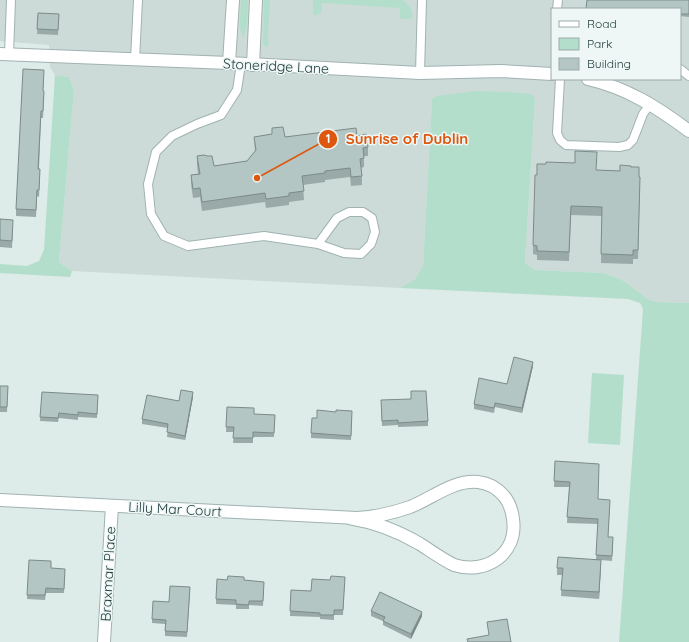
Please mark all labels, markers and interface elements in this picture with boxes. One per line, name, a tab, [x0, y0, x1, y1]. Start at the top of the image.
legend	[551, 8, 681, 80]
text: Road	[587, 16, 617, 31]
text: Park	[587, 36, 612, 51]
street label: Stoneridge Lane	[223, 54, 329, 78]
text: Building	[587, 56, 631, 71]
callout: Sunrise of Dublin	[318, 125, 476, 152]
text: Sunrise of Dublin	[346, 129, 468, 148]
text: 1	[326, 131, 330, 146]
street label: Lilly Mar Court	[128, 498, 222, 520]
street label: Braxmar Place	[97, 526, 119, 622]

